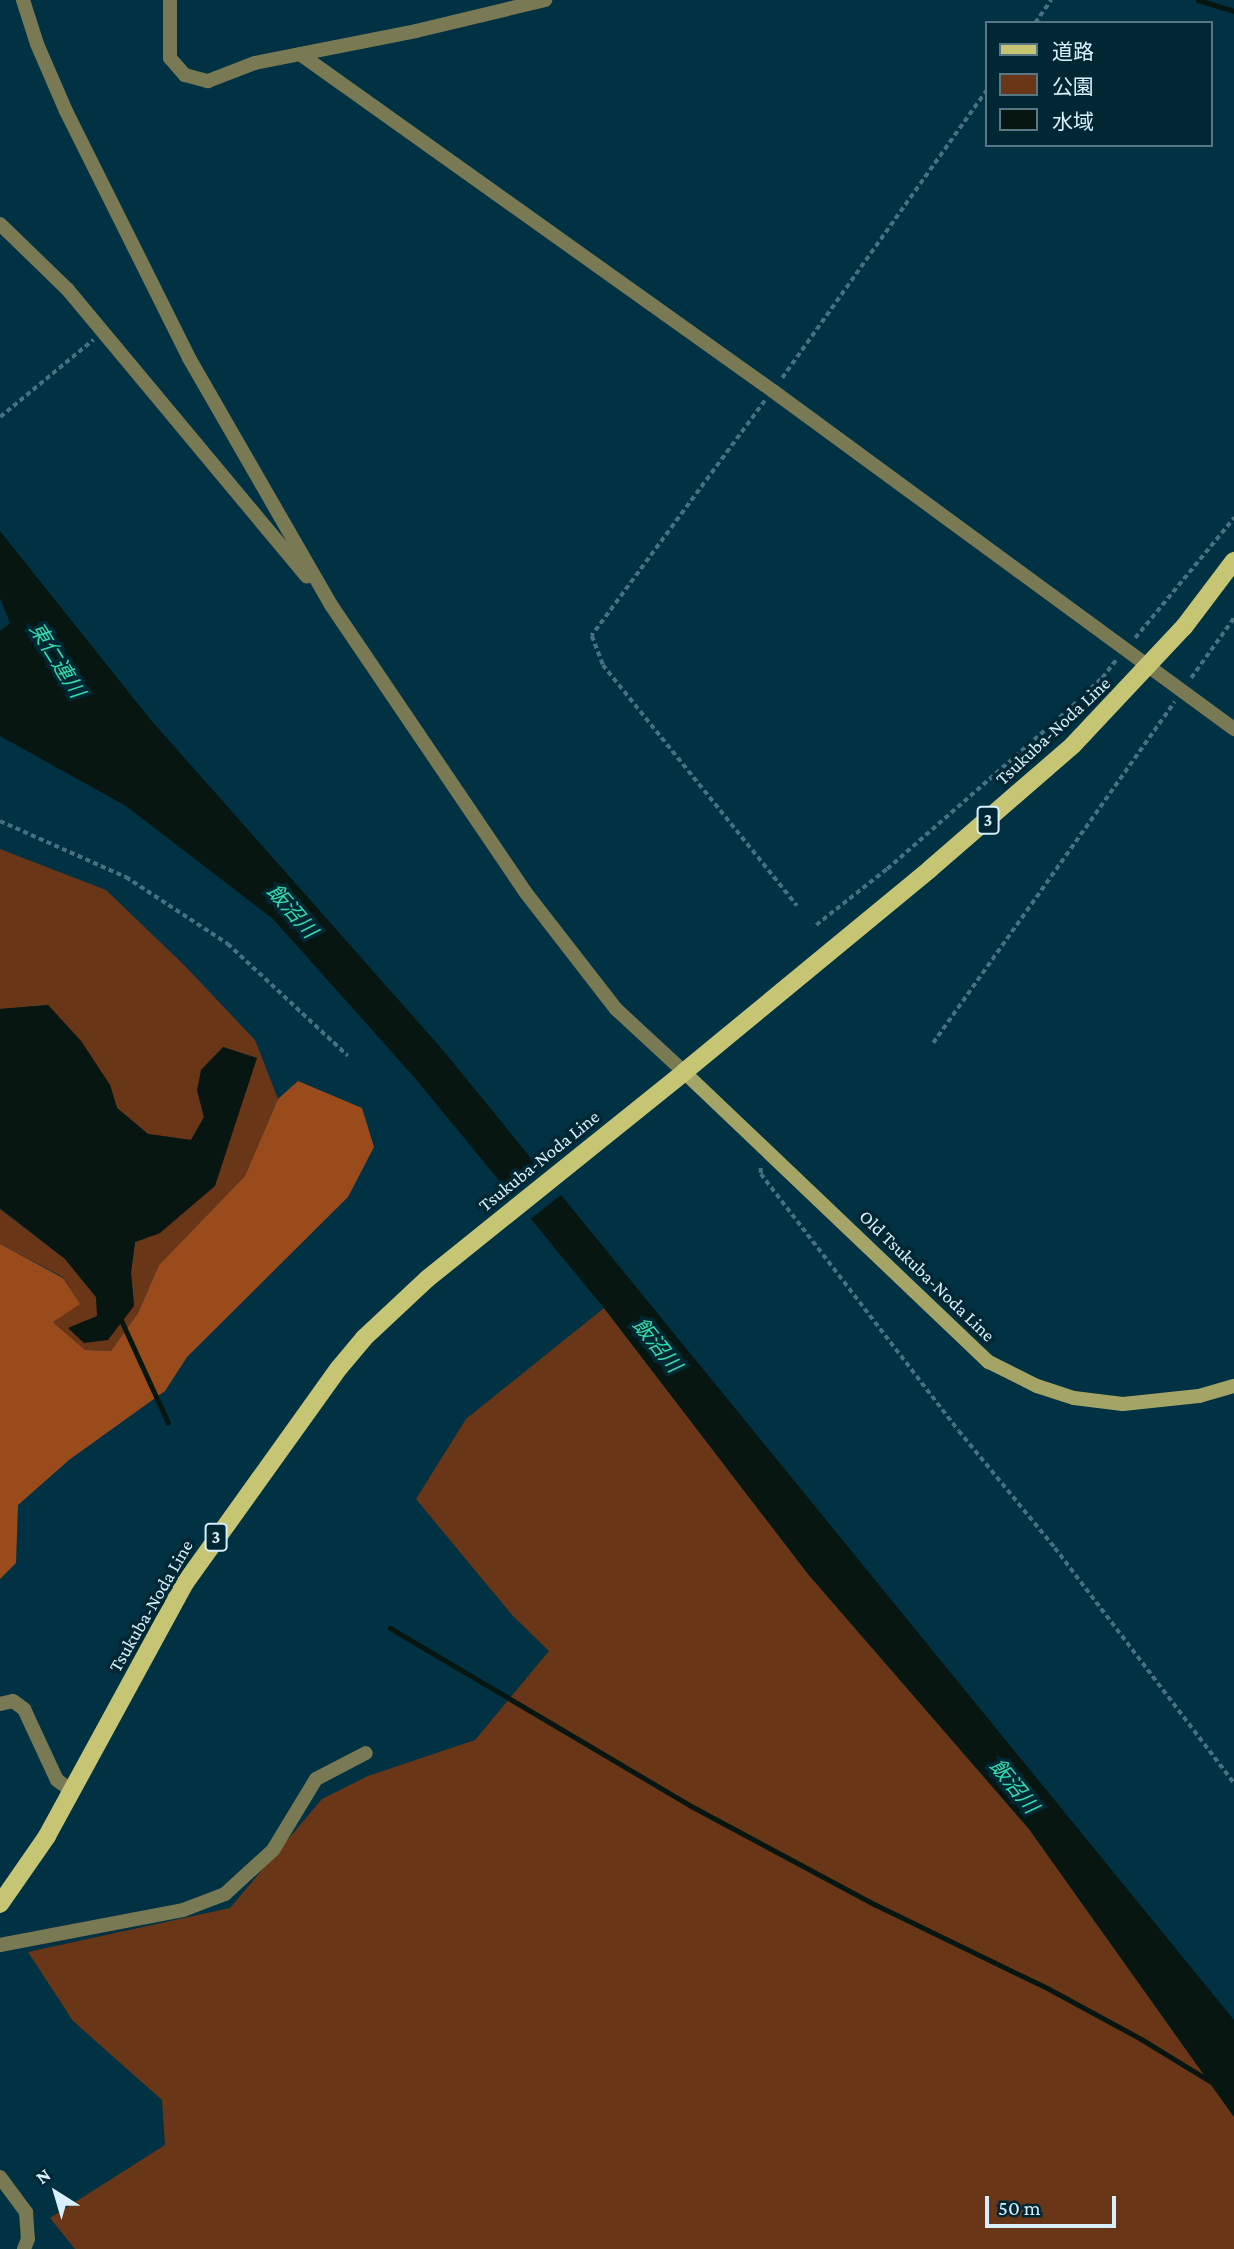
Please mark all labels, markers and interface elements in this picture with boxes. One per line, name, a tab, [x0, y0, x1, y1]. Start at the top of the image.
legend	[986, 21, 1213, 147]
text: 道路	[1052, 40, 1094, 64]
text: 公園	[1052, 75, 1094, 99]
text: 水域	[1052, 110, 1094, 134]
water label: 東仁連川	[24, 618, 90, 702]
street label: Tsukuba-Noda Line	[991, 672, 1115, 790]
road number: 3	[976, 806, 1000, 834]
water label: 飯沼川	[262, 879, 322, 943]
street label: Tsukuba-Noda Line	[474, 1105, 604, 1217]
street label: Old Tsukuba-Noda Line	[854, 1205, 1000, 1347]
water label: 飯沼川	[627, 1313, 687, 1377]
road number: 3	[204, 1522, 228, 1552]
street label: Tsukuba-Noda Line	[104, 1536, 198, 1676]
water label: 飯沼川	[984, 1754, 1044, 1818]
north arrow	[21, 2158, 91, 2228]
text: N	[32, 2164, 55, 2188]
scale bar	[989, 2182, 1120, 2226]
text: 50 m	[998, 2196, 1041, 2220]

